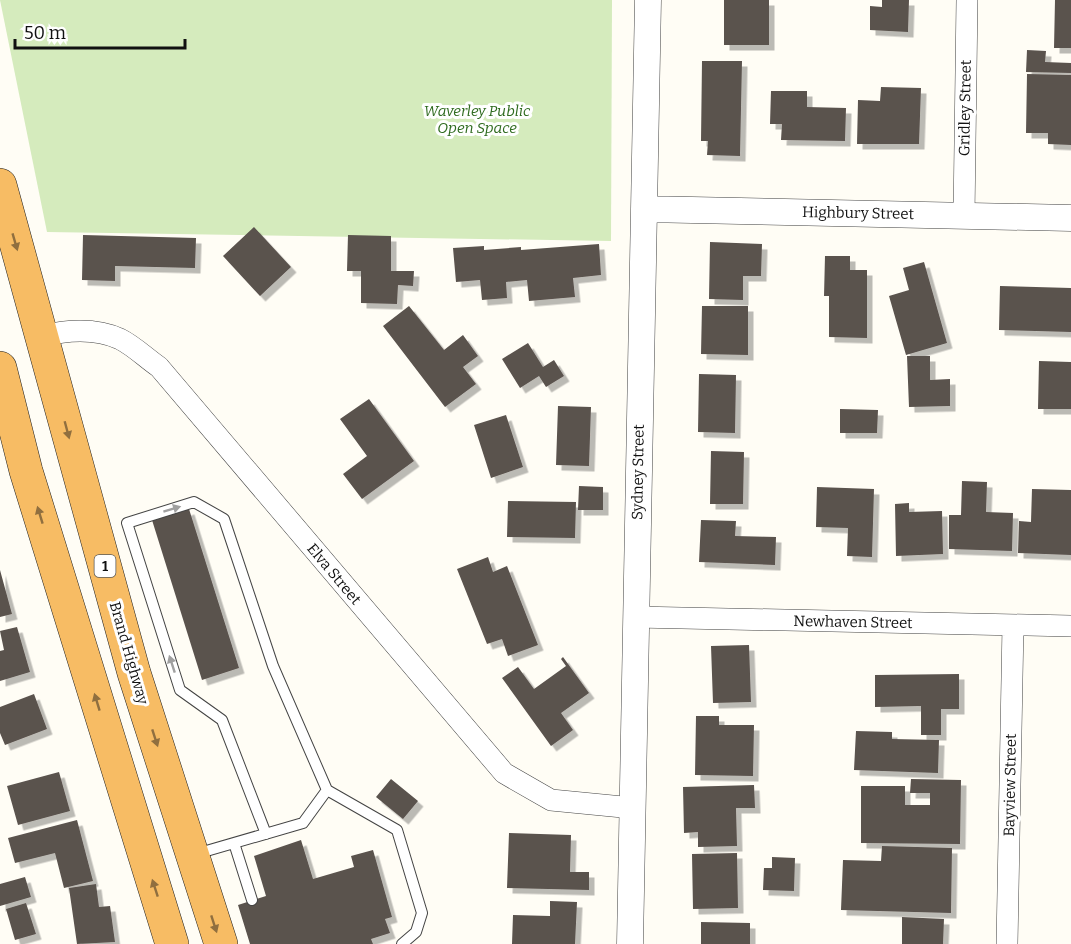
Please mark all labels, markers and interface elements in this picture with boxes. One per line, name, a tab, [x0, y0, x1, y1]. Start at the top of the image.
scale bar	[15, 12, 184, 50]
text: 50 m	[24, 22, 66, 44]
street label: Gridley Street	[955, 59, 975, 156]
park label: Waverley Public Open Space	[424, 102, 531, 137]
street label: Highbury Street	[802, 203, 915, 223]
one-way arrow	[11, 233, 20, 251]
one-way arrow	[62, 420, 72, 439]
street label: Sydney Street	[628, 423, 648, 520]
one-way arrow	[163, 504, 181, 513]
one-way arrow	[35, 506, 44, 524]
street label: Elva Street	[303, 540, 365, 609]
road number: 1	[94, 555, 116, 577]
street label: Brand Highway	[106, 600, 152, 707]
street label: Newhaven Street	[793, 612, 913, 632]
one-way arrow	[166, 655, 176, 673]
one-way arrow	[92, 693, 101, 711]
one-way arrow	[151, 729, 160, 747]
street label: Bayview Street	[1000, 733, 1020, 837]
one-way arrow	[150, 879, 159, 897]
one-way arrow	[210, 915, 220, 933]

